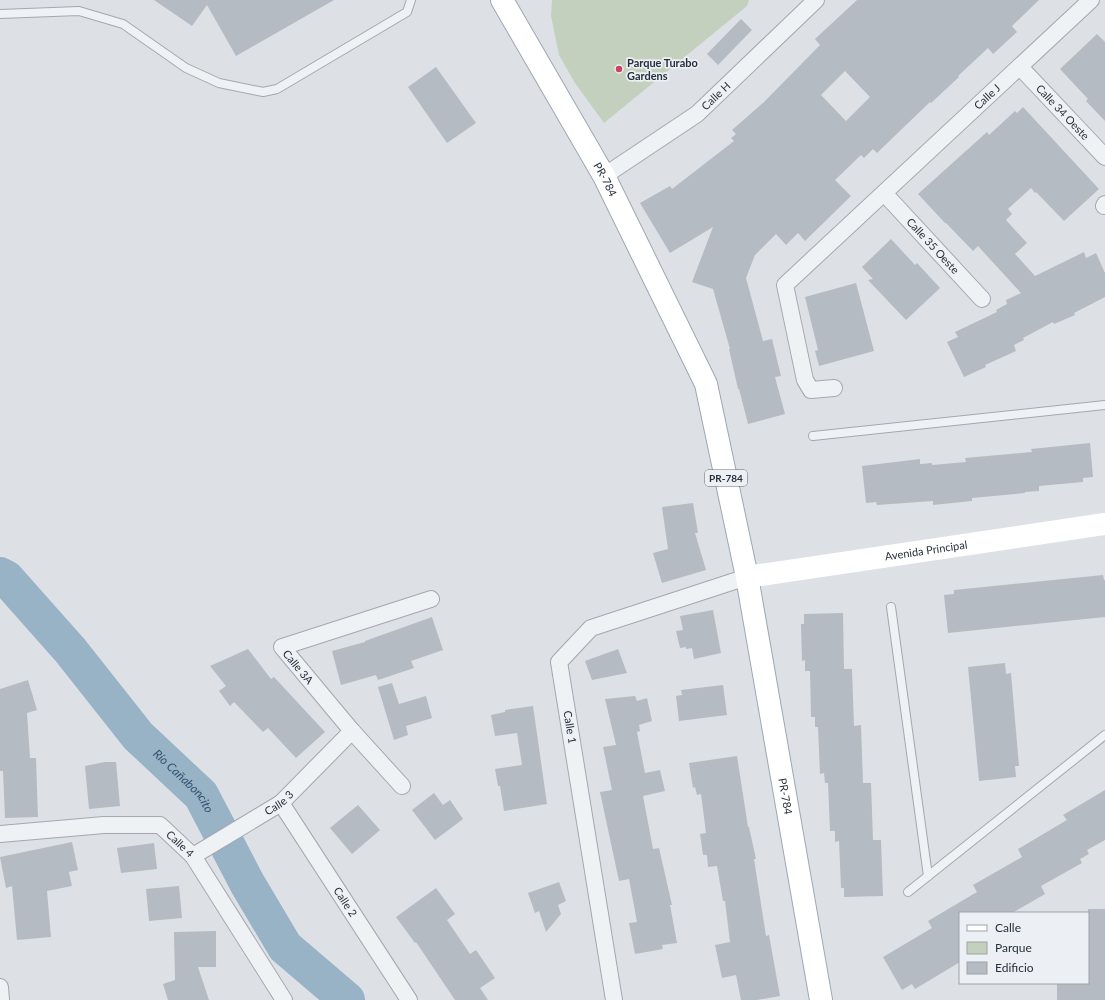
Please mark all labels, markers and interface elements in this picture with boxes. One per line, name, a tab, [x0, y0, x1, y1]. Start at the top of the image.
place label: Parque Turabo Gardens	[627, 56, 698, 82]
marker: Parque Turabo Gardens	[614, 64, 624, 74]
street label: Calle H	[698, 79, 733, 112]
street label: Calle J	[971, 81, 1003, 112]
street label: Calle 34 Oeste	[1034, 81, 1092, 142]
street label: PR-784	[591, 160, 620, 199]
street label: Calle 35 Oeste	[904, 215, 962, 276]
road number: PR-784	[705, 470, 747, 486]
street label: Avenida Principal	[884, 537, 968, 563]
street label: Calle 3A	[280, 647, 317, 687]
street label: Calle 1	[561, 710, 579, 744]
water label: Río Cañaboncito	[150, 746, 217, 815]
street label: PR-784	[776, 777, 796, 816]
street label: Calle 3	[262, 788, 296, 818]
street label: Calle 4	[164, 827, 197, 860]
street label: Calle 2	[331, 884, 360, 919]
legend	[959, 912, 1089, 984]
text: Calle	[995, 920, 1021, 935]
text: Parque	[995, 940, 1032, 955]
text: Edificio	[995, 960, 1034, 975]

